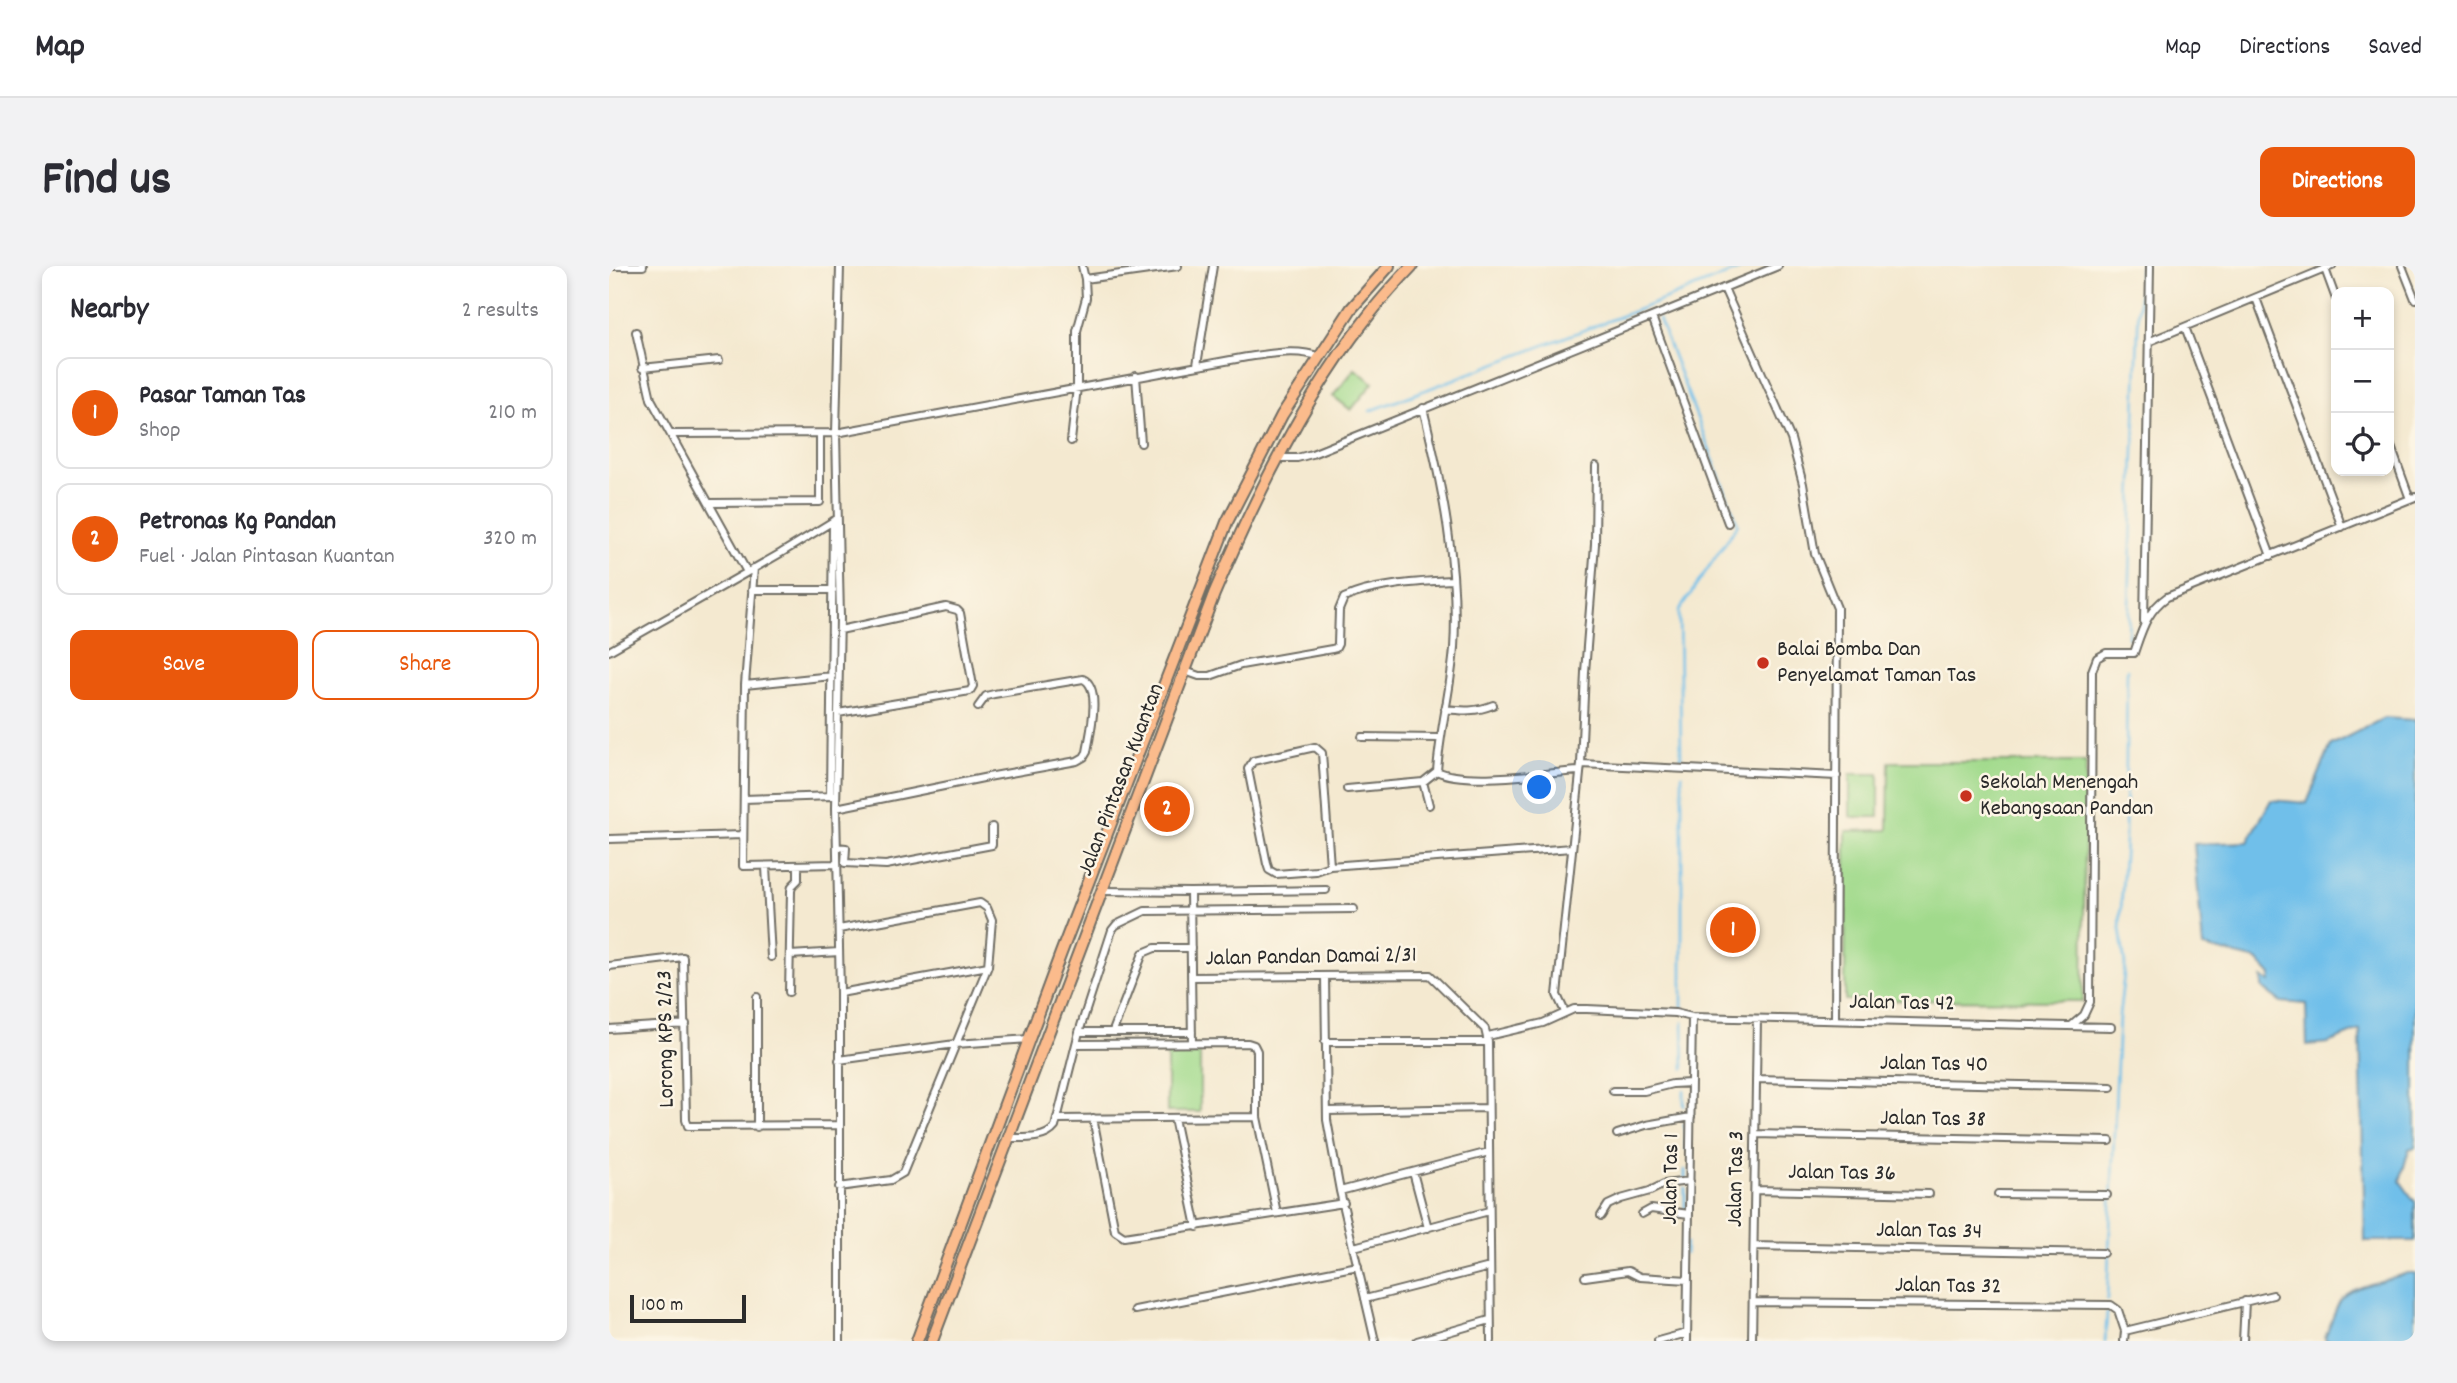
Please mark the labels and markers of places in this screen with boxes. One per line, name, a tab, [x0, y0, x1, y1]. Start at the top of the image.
place label: Balai Bomba Dan Penyelamat Taman Tas	[1777, 634, 1976, 693]
marker: Balai Bomba Dan Penyelamat Taman Tas	[1755, 655, 1771, 671]
place label: Sekolah Menengah Kebangsaan Pandan	[1980, 767, 2153, 826]
pin: 2	[1144, 783, 1190, 835]
marker: Sekolah Menengah Kebangsaan Pandan	[1958, 788, 1974, 804]
pin: 1	[1710, 904, 1756, 956]

